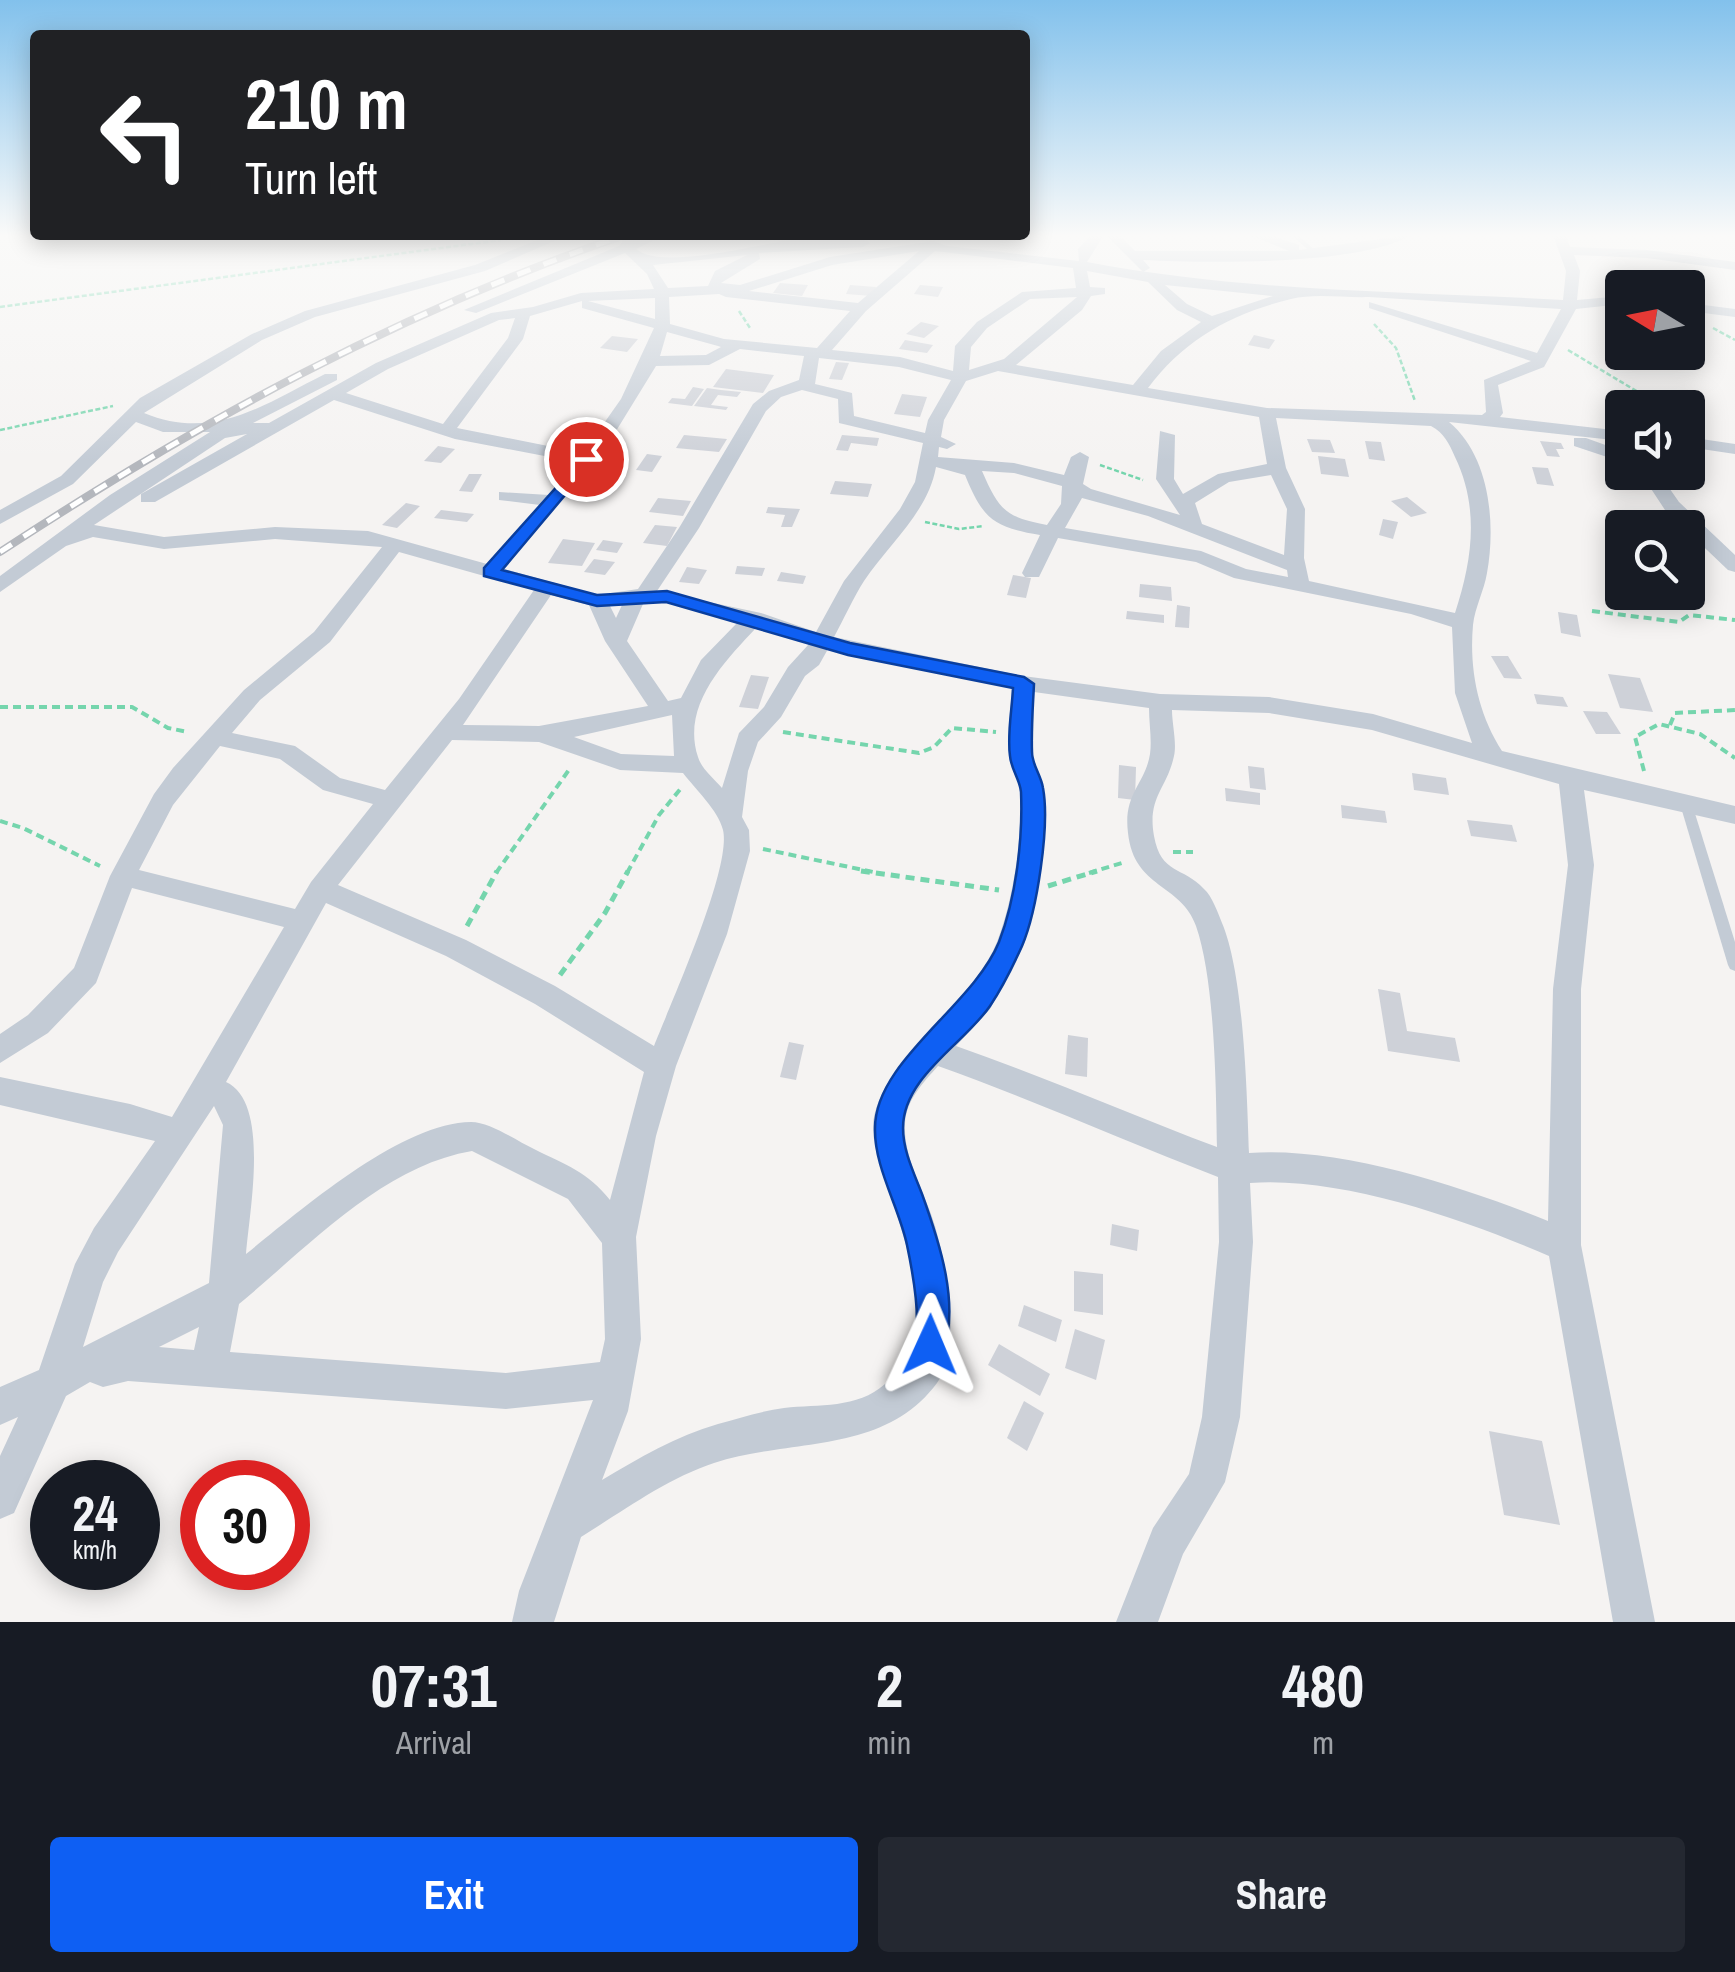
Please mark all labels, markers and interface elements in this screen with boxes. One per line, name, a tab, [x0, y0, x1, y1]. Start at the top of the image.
text: 210 m	[245, 57, 408, 151]
icon: left	[80, 70, 210, 200]
text: Turn left	[245, 147, 377, 208]
north arrow	[1605, 270, 1705, 370]
map controls	[1605, 270, 1705, 610]
button: sound	[1605, 390, 1705, 490]
pin	[544, 417, 629, 502]
icon: arrive	[559, 432, 614, 487]
button: search	[1605, 510, 1705, 610]
position arrow	[878, 1293, 982, 1397]
speed limit sign: 30	[180, 1460, 310, 1590]
text: 24	[72, 1479, 118, 1547]
text: km/h	[73, 1533, 117, 1567]
text: 07:31	[371, 1645, 497, 1726]
text: 2	[876, 1645, 903, 1726]
text: 480	[1282, 1645, 1364, 1726]
text: Arrival	[396, 1721, 472, 1764]
text: min	[867, 1721, 911, 1764]
text: m	[1312, 1721, 1334, 1764]
button: Exit	[50, 1837, 858, 1952]
button: Share	[878, 1837, 1685, 1952]

